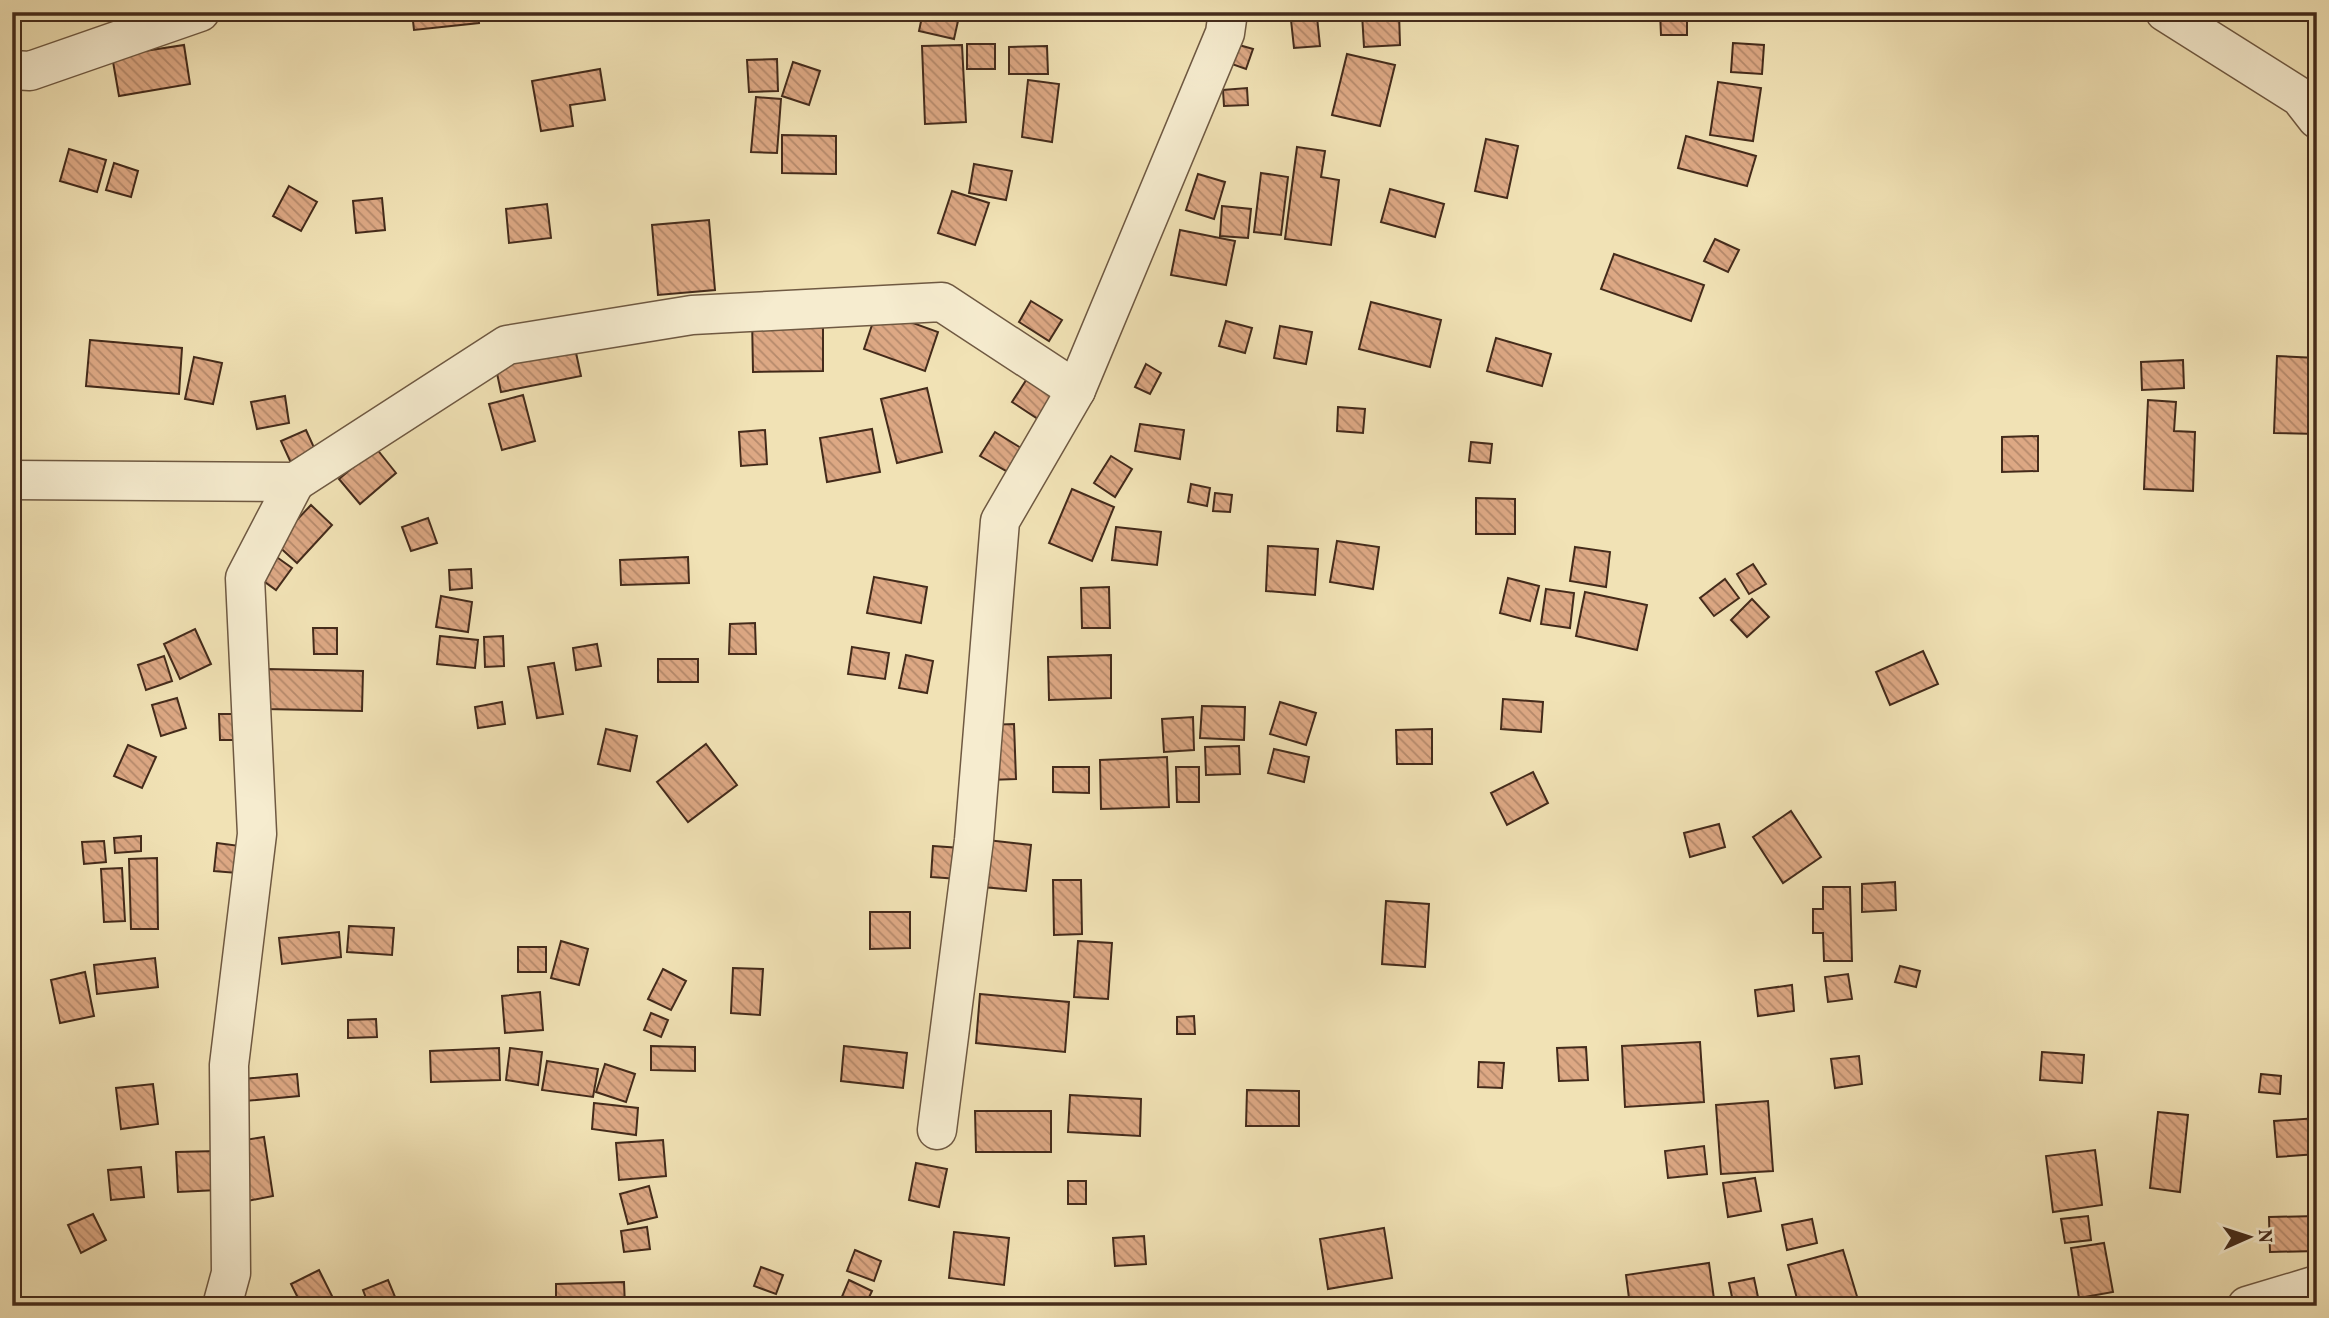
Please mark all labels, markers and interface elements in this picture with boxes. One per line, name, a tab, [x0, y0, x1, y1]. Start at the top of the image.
north arrow	[2214, 1202, 2284, 1272]
text: N	[2251, 1229, 2277, 1244]

